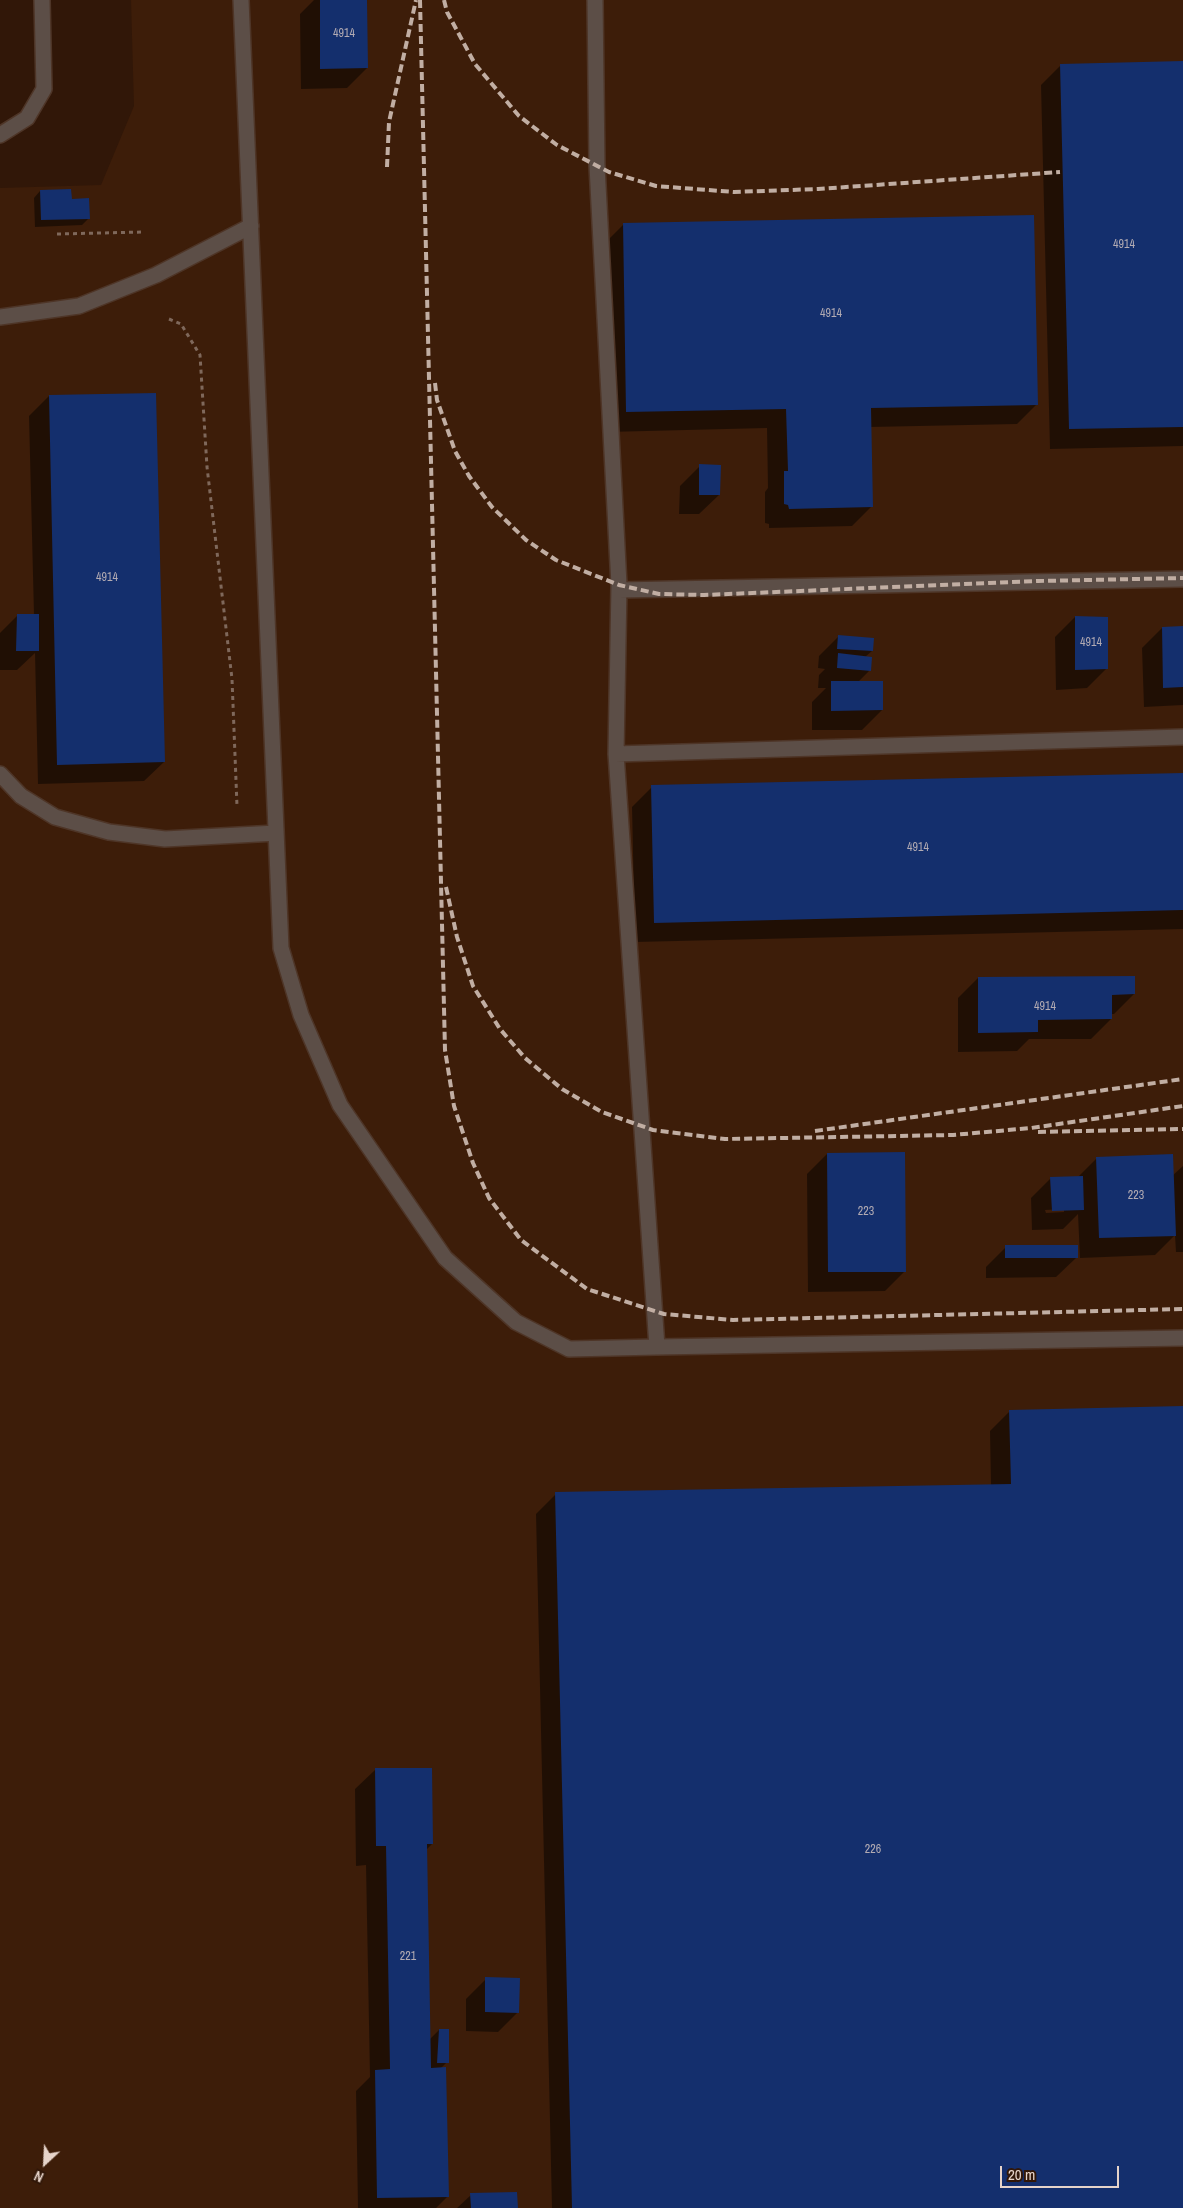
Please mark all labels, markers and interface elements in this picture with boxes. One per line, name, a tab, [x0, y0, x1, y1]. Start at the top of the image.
house number: 4914	[333, 27, 355, 41]
house number: 4914	[1113, 238, 1135, 252]
house number: 4914	[820, 307, 842, 321]
house number: 4914	[96, 571, 118, 585]
house number: 4914	[1080, 636, 1102, 650]
house number: 4914	[907, 841, 929, 855]
house number: 4914	[1034, 1000, 1056, 1014]
house number: 223	[1128, 1189, 1144, 1203]
house number: 223	[858, 1205, 874, 1219]
house number: 226	[865, 1843, 881, 1857]
house number: 221	[400, 1950, 416, 1964]
north arrow	[20, 2138, 70, 2188]
scale bar	[1003, 2156, 1122, 2188]
text: 20 m	[1008, 2164, 1035, 2185]
text: N	[31, 2167, 46, 2187]

